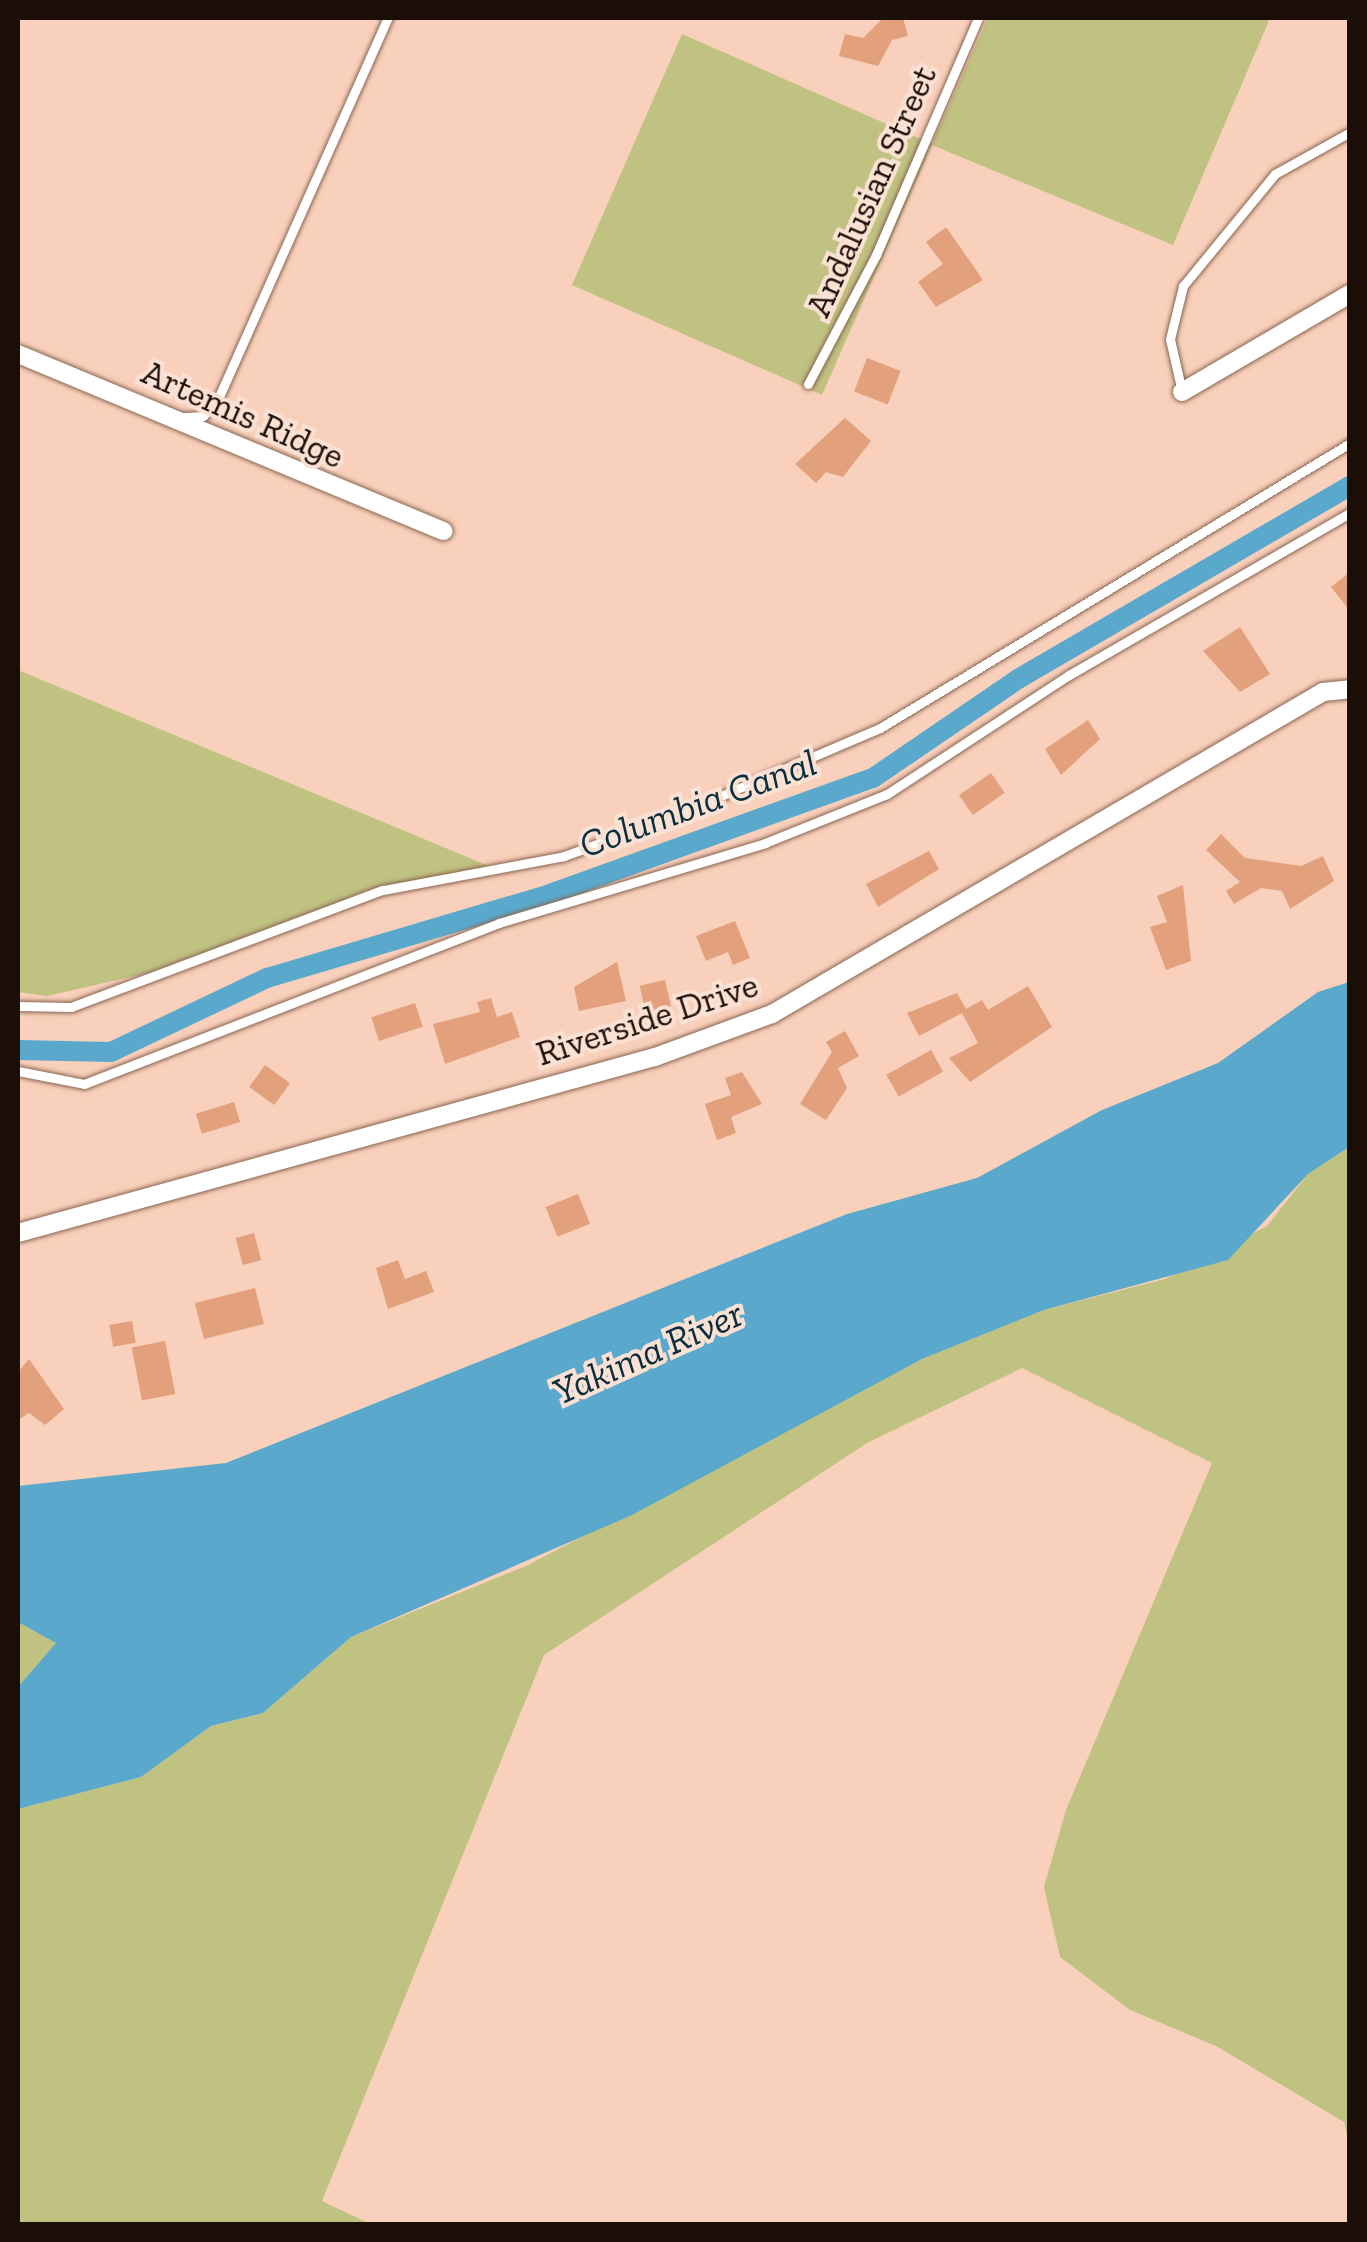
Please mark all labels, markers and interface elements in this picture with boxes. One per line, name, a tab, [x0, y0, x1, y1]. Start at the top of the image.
street label: Andalusian Street	[797, 59, 945, 323]
street label: Artemis Ridge	[136, 351, 350, 477]
water label: Columbia Canal	[573, 740, 823, 868]
street label: Riverside Drive	[531, 963, 763, 1075]
water label: Yakima River	[546, 1291, 750, 1415]

